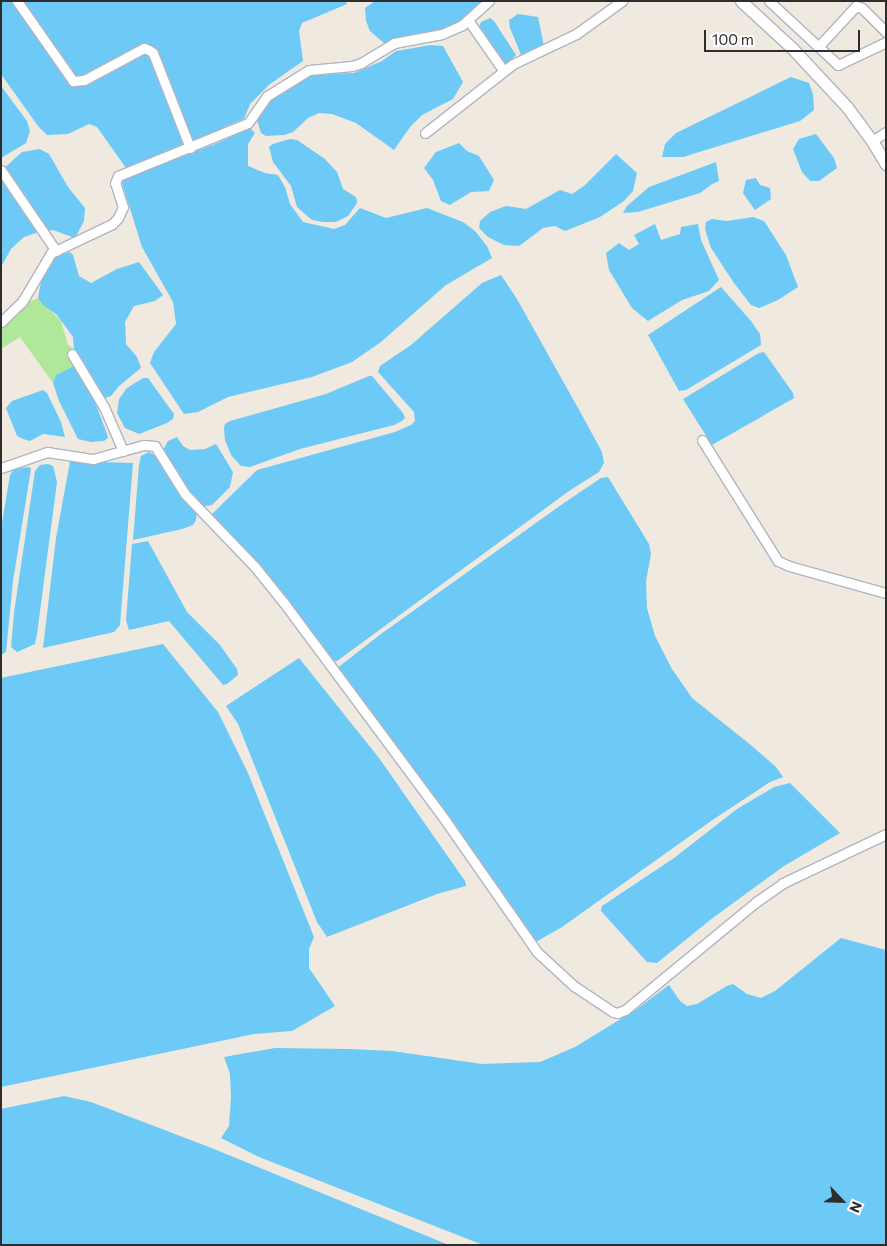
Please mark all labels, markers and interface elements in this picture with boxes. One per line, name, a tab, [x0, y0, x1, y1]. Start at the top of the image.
scale bar	[707, 20, 863, 52]
text: 100 m	[712, 30, 754, 48]
north arrow	[817, 1176, 867, 1226]
text: N	[846, 1199, 866, 1216]

